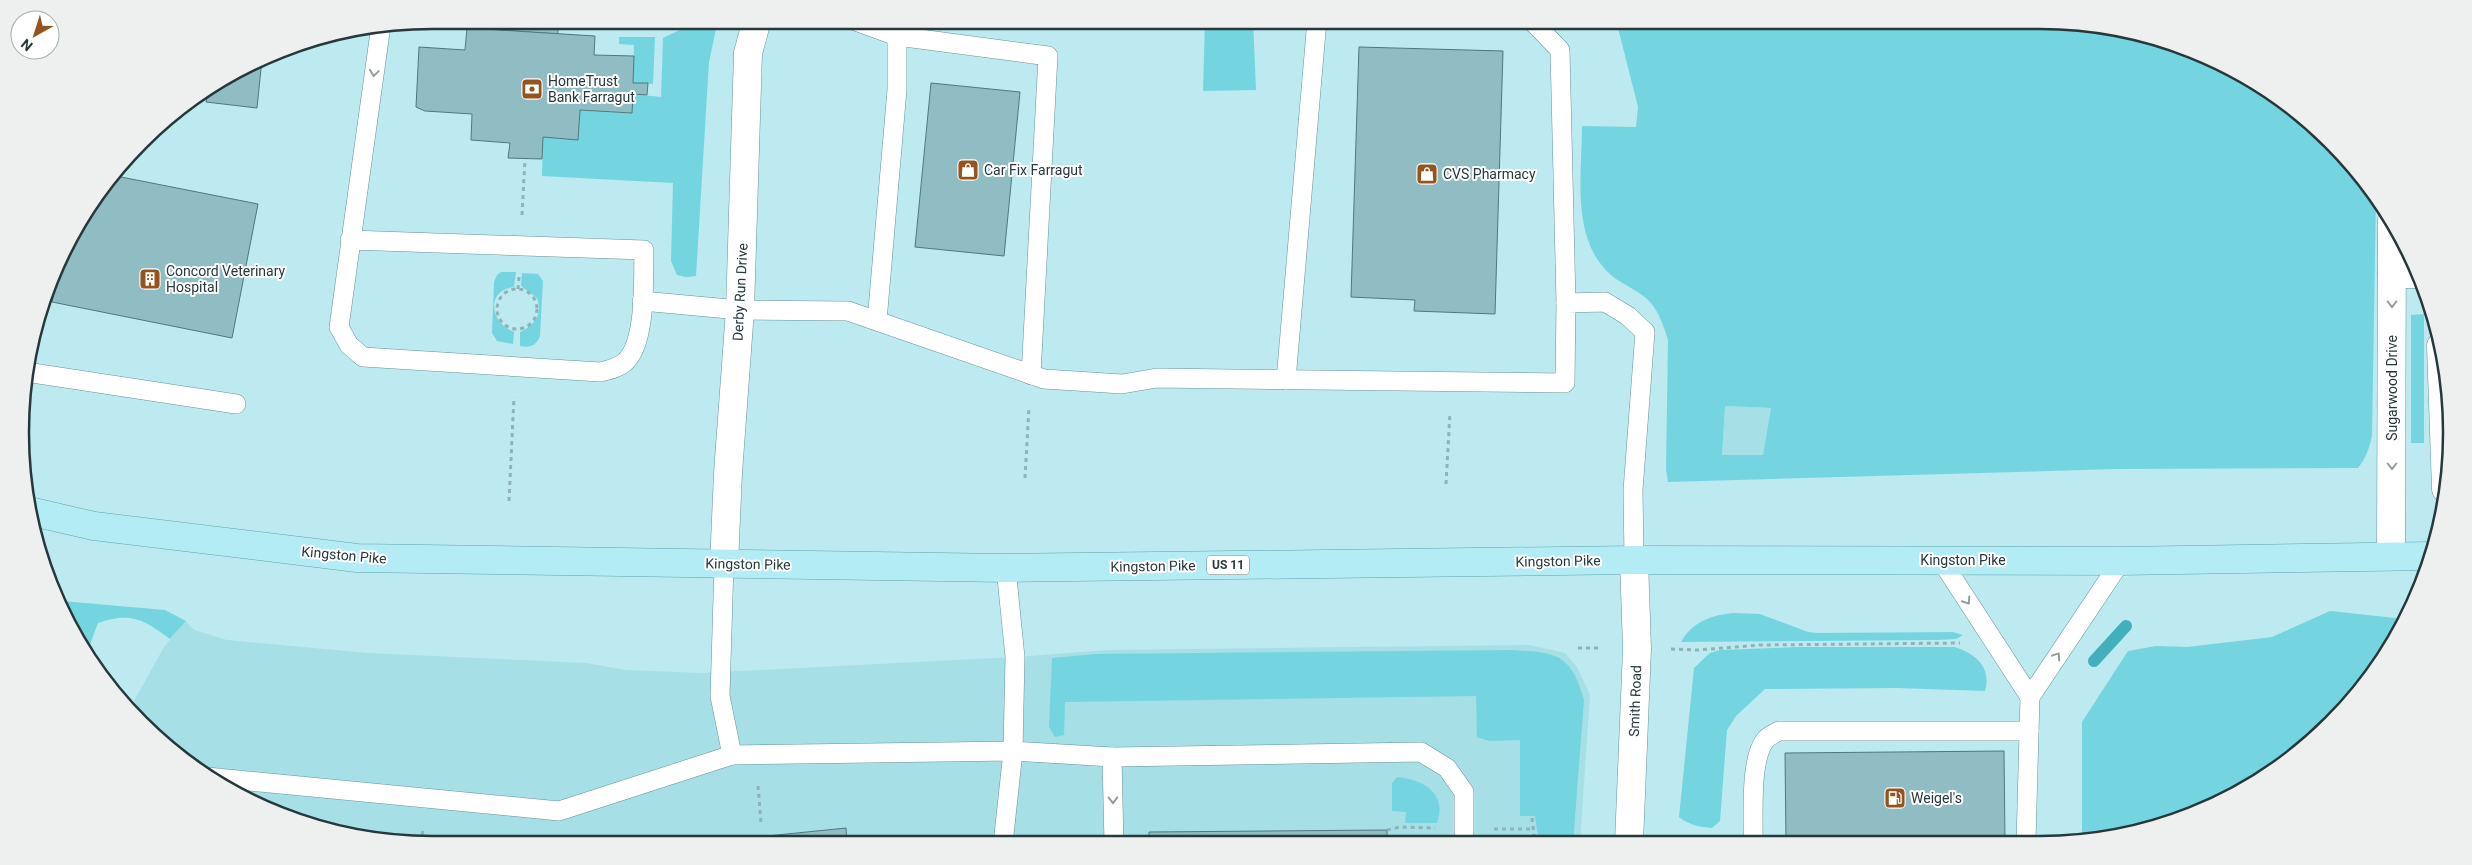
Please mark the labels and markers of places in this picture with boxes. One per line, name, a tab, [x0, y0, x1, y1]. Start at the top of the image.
place label: HomeTrust Bank Farragut	[548, 73, 635, 105]
bank icon: HomeTrust Bank Farragut	[520, 77, 544, 101]
shop icon: Car Fix Farragut	[956, 158, 980, 182]
place label: Car Fix Farragut	[984, 162, 1083, 178]
shop icon: CVS Pharmacy	[1415, 162, 1439, 186]
place label: CVS Pharmacy	[1443, 166, 1536, 182]
place label: Concord Veterinary Hospital	[166, 263, 286, 295]
building icon: Concord Veterinary Hospital	[138, 267, 162, 291]
fuel station icon: Weigel's	[1883, 786, 1907, 810]
place label: Weigel's	[1911, 790, 1962, 806]

